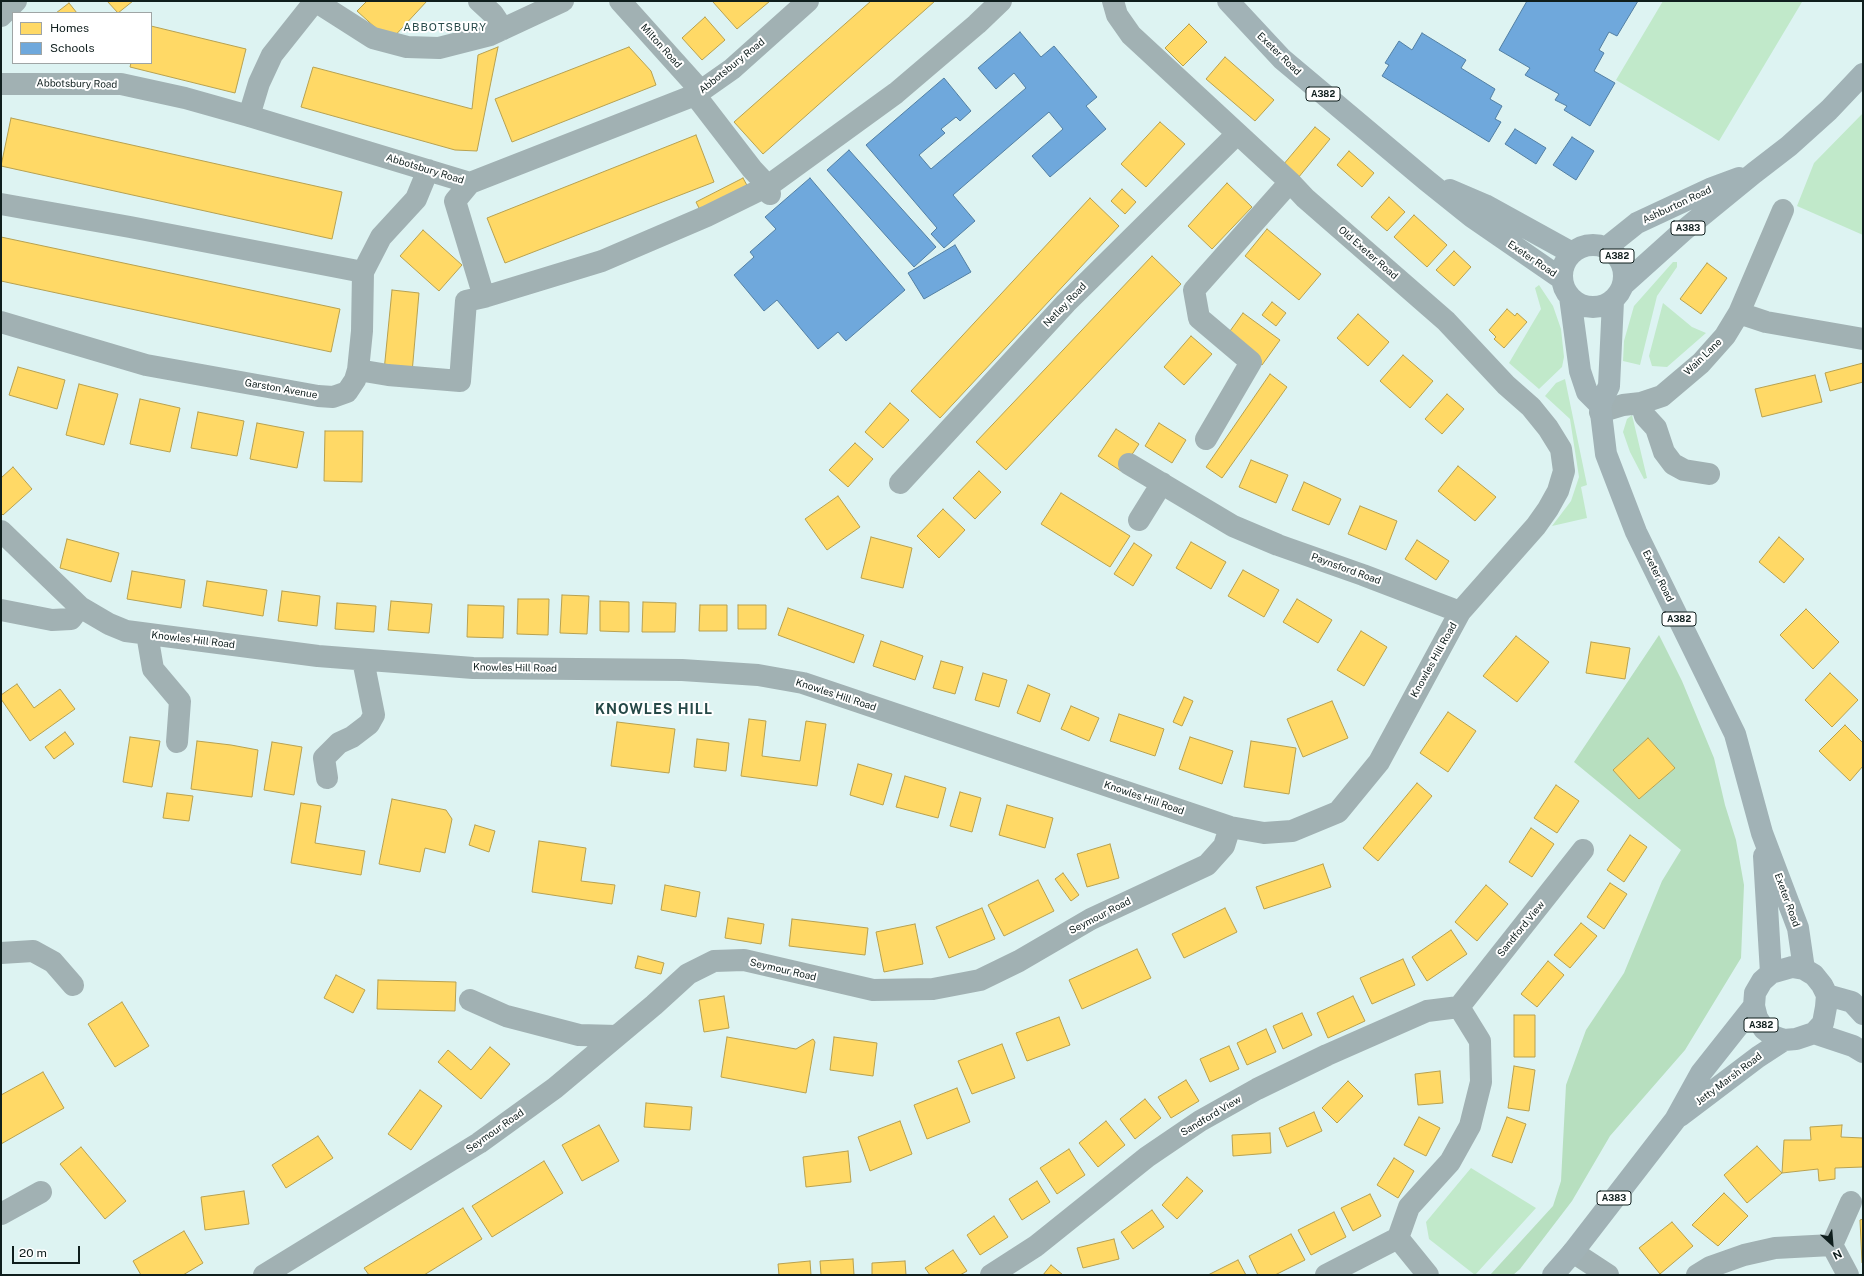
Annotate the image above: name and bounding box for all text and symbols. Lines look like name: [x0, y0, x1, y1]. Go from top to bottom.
legend: [12, 12, 152, 64]
text: Homes: [50, 21, 89, 35]
district label: ABBOTSBURY: [403, 21, 487, 35]
street label: Milton Road: [638, 21, 684, 71]
street label: Exeter Road: [1255, 30, 1303, 78]
street label: Abbotsbury Road: [697, 36, 767, 96]
text: Schools: [50, 41, 95, 55]
street label: Abbotsbury Road: [37, 77, 117, 91]
road number: A382: [1306, 87, 1340, 101]
street label: Abbotsbury Road: [385, 151, 465, 187]
street label: Ashburton Road: [1641, 184, 1713, 226]
road number: A383: [1671, 221, 1705, 235]
street label: Old Exeter Road: [1336, 224, 1400, 282]
street label: Exeter Road: [1505, 238, 1559, 280]
road number: A382: [1600, 249, 1634, 263]
street label: Netley Road: [1041, 280, 1089, 330]
street label: Wain Lane: [1682, 336, 1724, 378]
street label: Garston Avenue: [244, 377, 318, 401]
street label: Exeter Road: [1640, 548, 1676, 604]
street label: Paynsford Road: [1310, 551, 1382, 587]
road number: A382: [1662, 612, 1696, 626]
street label: Knowles Hill Road: [1408, 620, 1460, 700]
street label: Knowles Hill Road: [151, 629, 235, 651]
street label: Knowles Hill Road: [473, 661, 557, 675]
street label: Knowles Hill Road: [794, 676, 878, 714]
district label: KNOWLES HILL: [595, 702, 713, 718]
street label: Knowles Hill Road: [1102, 779, 1186, 817]
street label: Exeter Road: [1772, 871, 1802, 929]
street label: Seymour Road: [1067, 895, 1133, 937]
street label: Sandford View: [1495, 899, 1547, 959]
street label: Seymour Road: [749, 957, 817, 983]
road number: A382: [1744, 1018, 1778, 1032]
street label: Jetty Marsh Road: [1694, 1050, 1764, 1108]
street label: Sandford View: [1179, 1093, 1243, 1139]
street label: Seymour Road: [464, 1107, 526, 1155]
road number: A383: [1597, 1191, 1631, 1205]
north arrow: [1812, 1224, 1852, 1264]
scale bar: [14, 1238, 82, 1264]
text: 20 m: [19, 1246, 47, 1260]
text: N: [1831, 1248, 1844, 1262]

